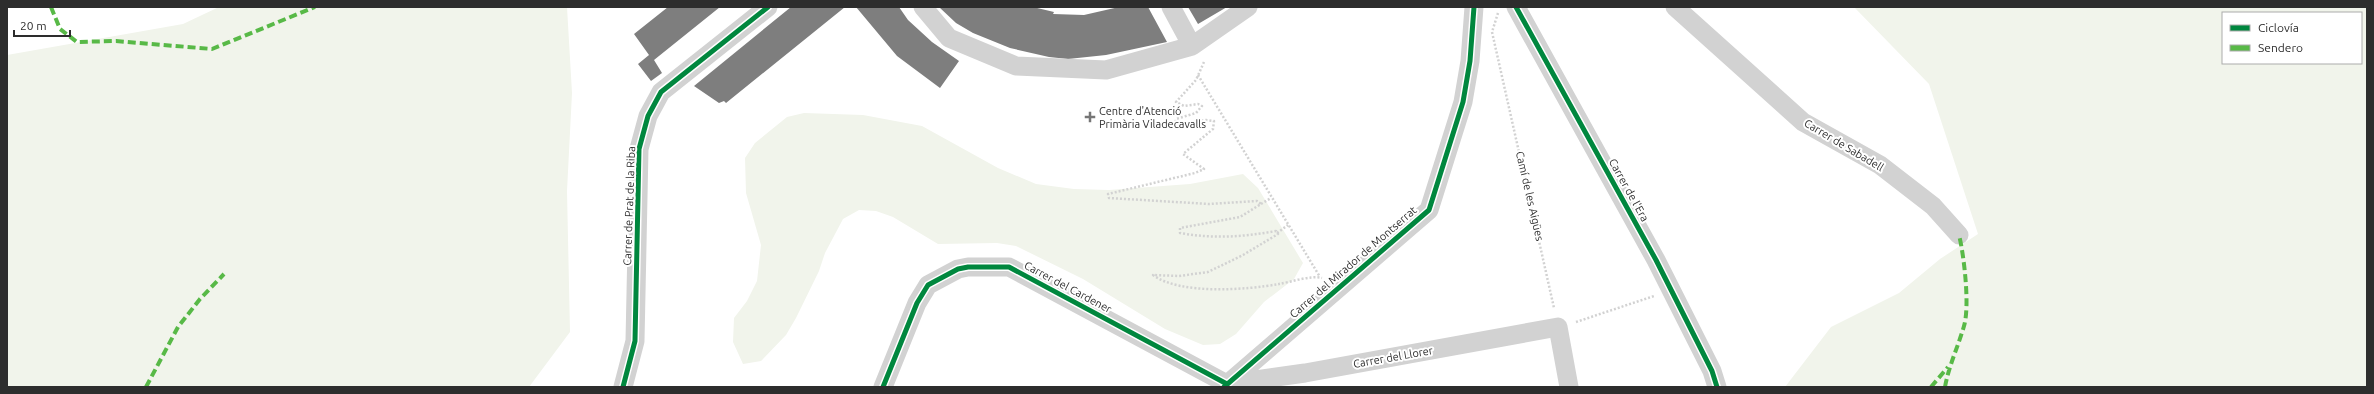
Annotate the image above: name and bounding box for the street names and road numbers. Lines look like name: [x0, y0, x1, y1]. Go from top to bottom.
street label: Carrer de Sabadell: [1802, 117, 1886, 173]
street label: Carrer de Prat de la Riba: [621, 146, 637, 266]
street label: Camí de les Aigües: [1514, 150, 1546, 242]
street label: Carrer de l'Era: [1607, 156, 1651, 224]
street label: Carrer del Mirador de Montserrat: [1287, 203, 1419, 320]
street label: Carrer del Cardener: [1022, 259, 1114, 315]
street label: Carrer del Llorer: [1352, 344, 1435, 370]

